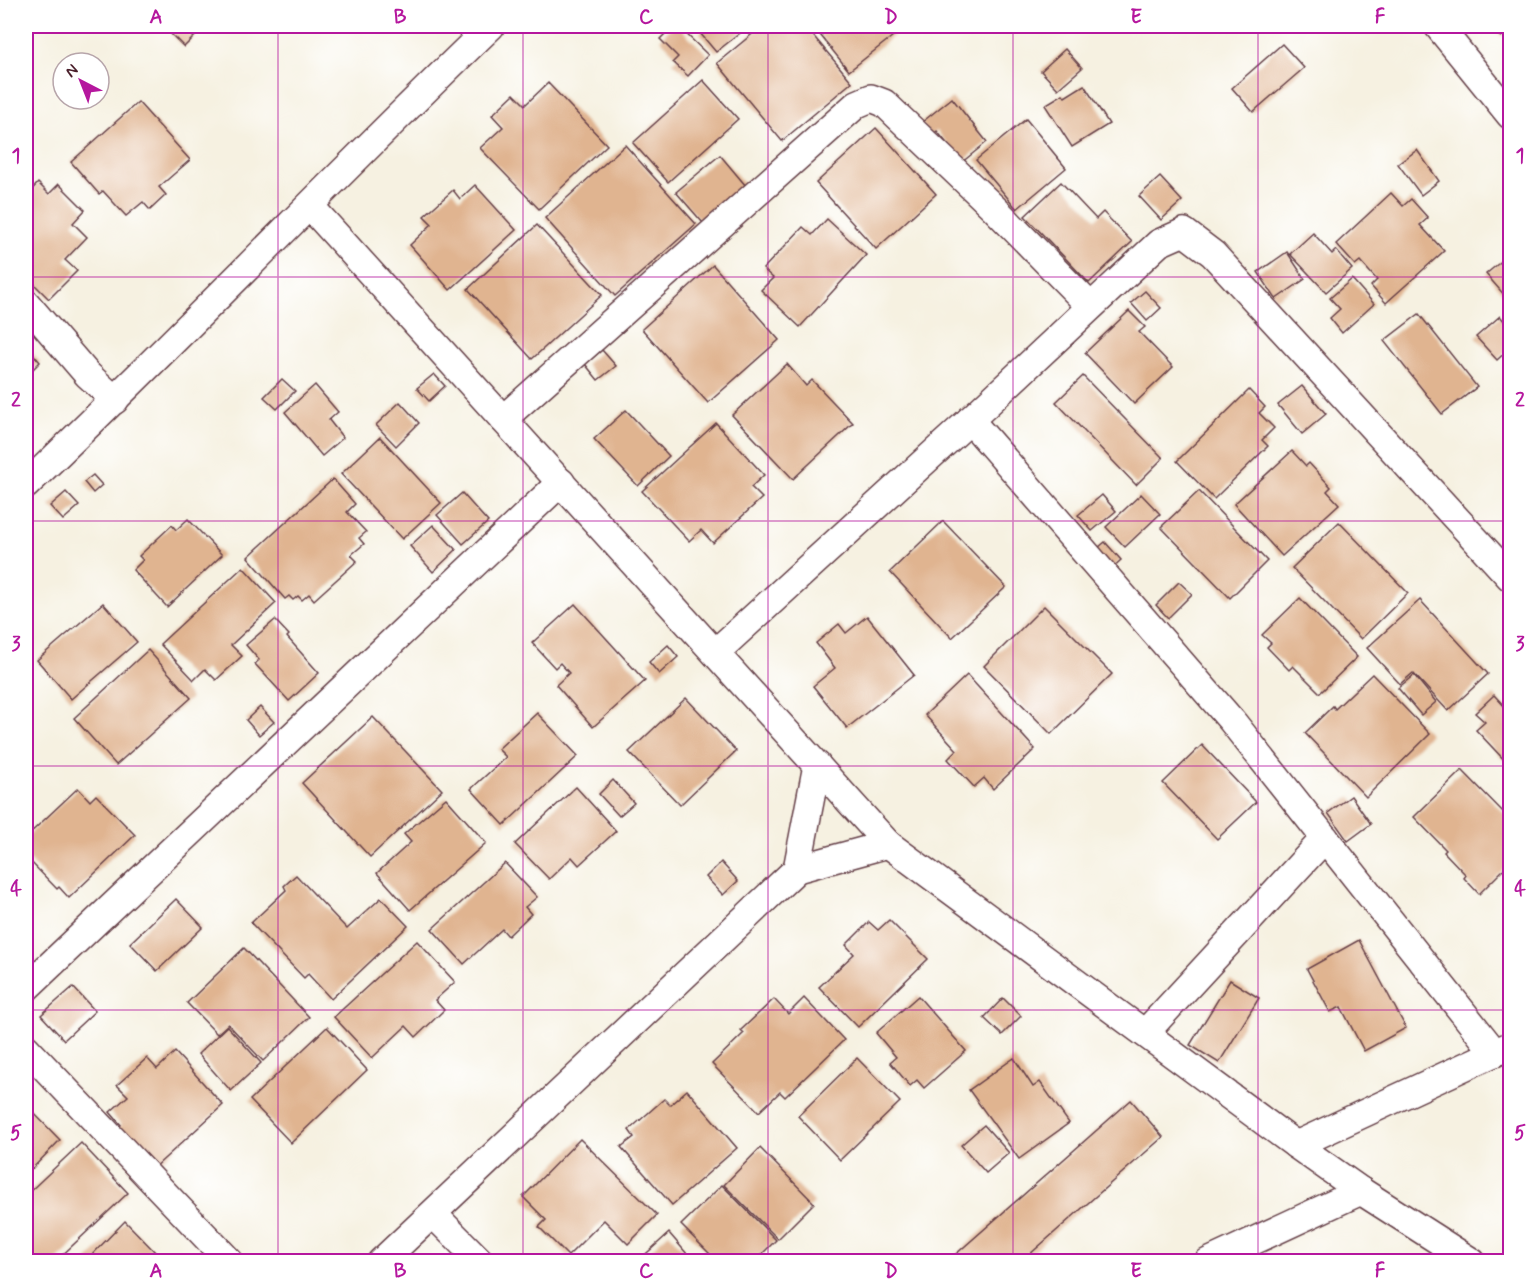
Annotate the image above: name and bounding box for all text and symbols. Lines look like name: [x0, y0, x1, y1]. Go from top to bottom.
text: A: [149, 4, 163, 31]
text: B: [394, 4, 407, 31]
text: C: [639, 4, 654, 31]
text: D: [884, 4, 898, 31]
text: E: [1130, 4, 1142, 31]
text: F: [1375, 4, 1386, 31]
north arrow: [51, 51, 111, 111]
text: N: [61, 60, 83, 82]
text: 1: [12, 143, 20, 170]
text: 1: [1516, 143, 1524, 170]
text: 2: [11, 387, 21, 414]
text: 2: [1515, 387, 1525, 414]
text: 3: [11, 631, 21, 658]
text: 3: [1515, 631, 1525, 658]
text: 4: [10, 876, 22, 903]
text: 4: [1514, 876, 1526, 903]
text: 5: [10, 1120, 22, 1147]
text: 5: [1514, 1120, 1526, 1147]
text: A: [149, 1258, 163, 1285]
text: B: [394, 1258, 407, 1285]
text: C: [639, 1258, 654, 1285]
text: D: [884, 1258, 898, 1285]
text: E: [1130, 1258, 1142, 1285]
text: F: [1375, 1258, 1386, 1285]

